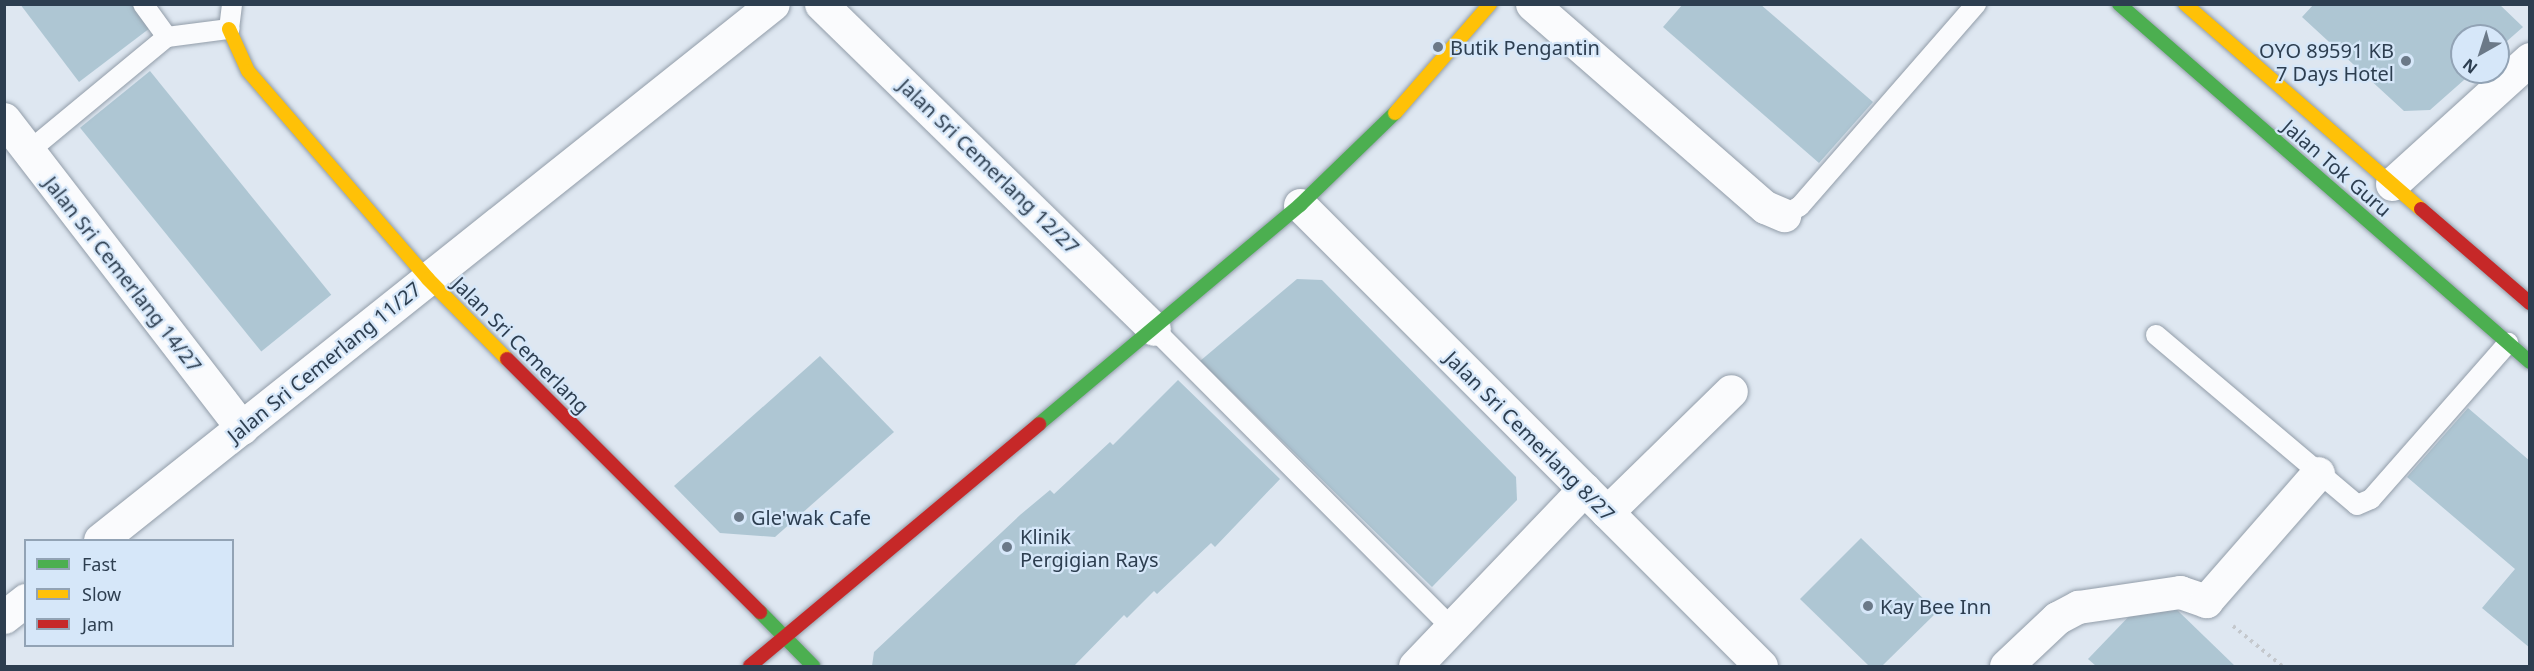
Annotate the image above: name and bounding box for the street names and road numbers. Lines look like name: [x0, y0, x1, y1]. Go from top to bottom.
street label: Jalan Sri Cemerlang 12/27: [894, 73, 1084, 259]
street label: Jalan Tok Guru: [2278, 114, 2396, 222]
street label: Jalan Sri Cemerlang 14/27: [39, 171, 207, 377]
street label: Jalan Sri Cemerlang: [448, 272, 594, 418]
street label: Jalan Sri Cemerlang 11/27: [222, 277, 426, 447]
street label: Jalan Sri Cemerlang 8/27: [1440, 346, 1620, 526]

